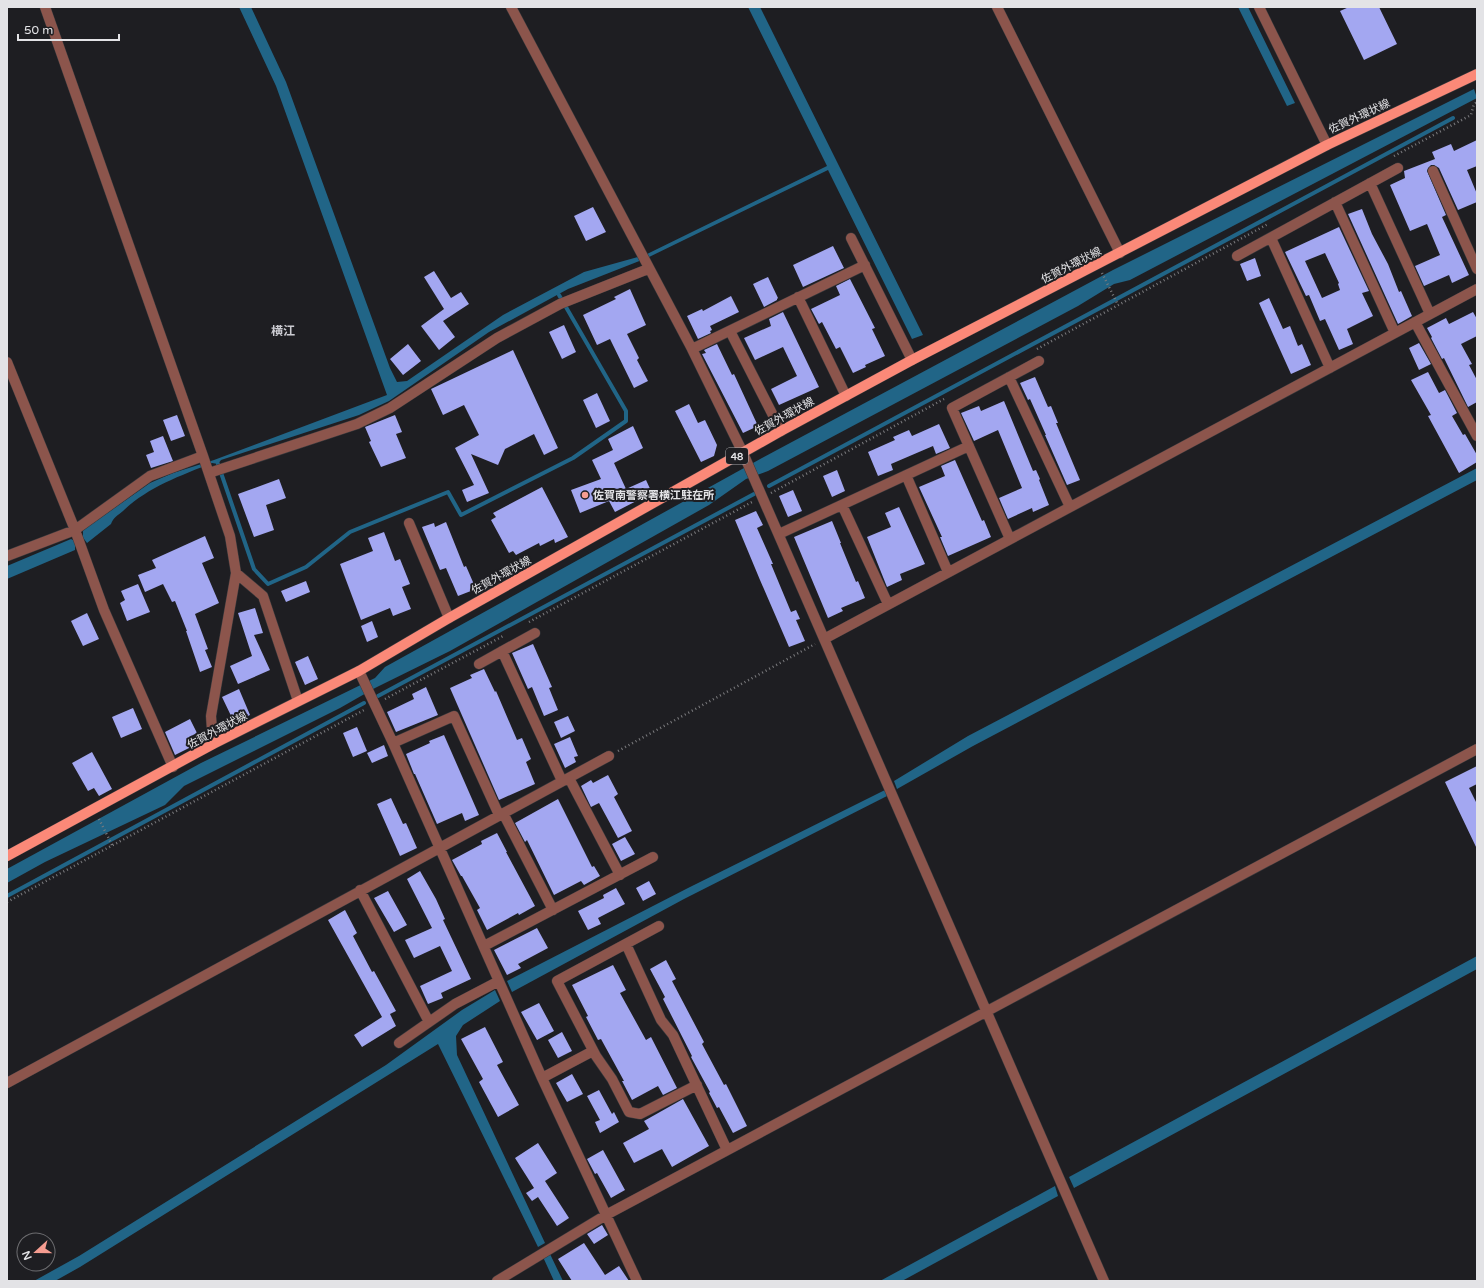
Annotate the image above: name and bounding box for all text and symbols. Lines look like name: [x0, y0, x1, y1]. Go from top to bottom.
scale bar: [18, 16, 119, 42]
text: 50 m: [24, 23, 53, 37]
street label: 佐賀外環状線: [1327, 97, 1392, 136]
street label: 佐賀外環状線: [1039, 245, 1104, 286]
district label: 横江: [271, 324, 295, 338]
street label: 佐賀外環状線: [752, 395, 816, 438]
road number: 48: [726, 448, 748, 464]
place label: 佐賀南警察署横江駐在所: [593, 489, 714, 502]
marker: 佐賀南警察署横江駐在所: [580, 490, 590, 500]
street label: 佐賀外環状線: [469, 554, 533, 597]
street label: 佐賀外環状線: [185, 709, 249, 752]
north arrow: [16, 1232, 56, 1272]
text: N: [19, 1249, 35, 1262]

